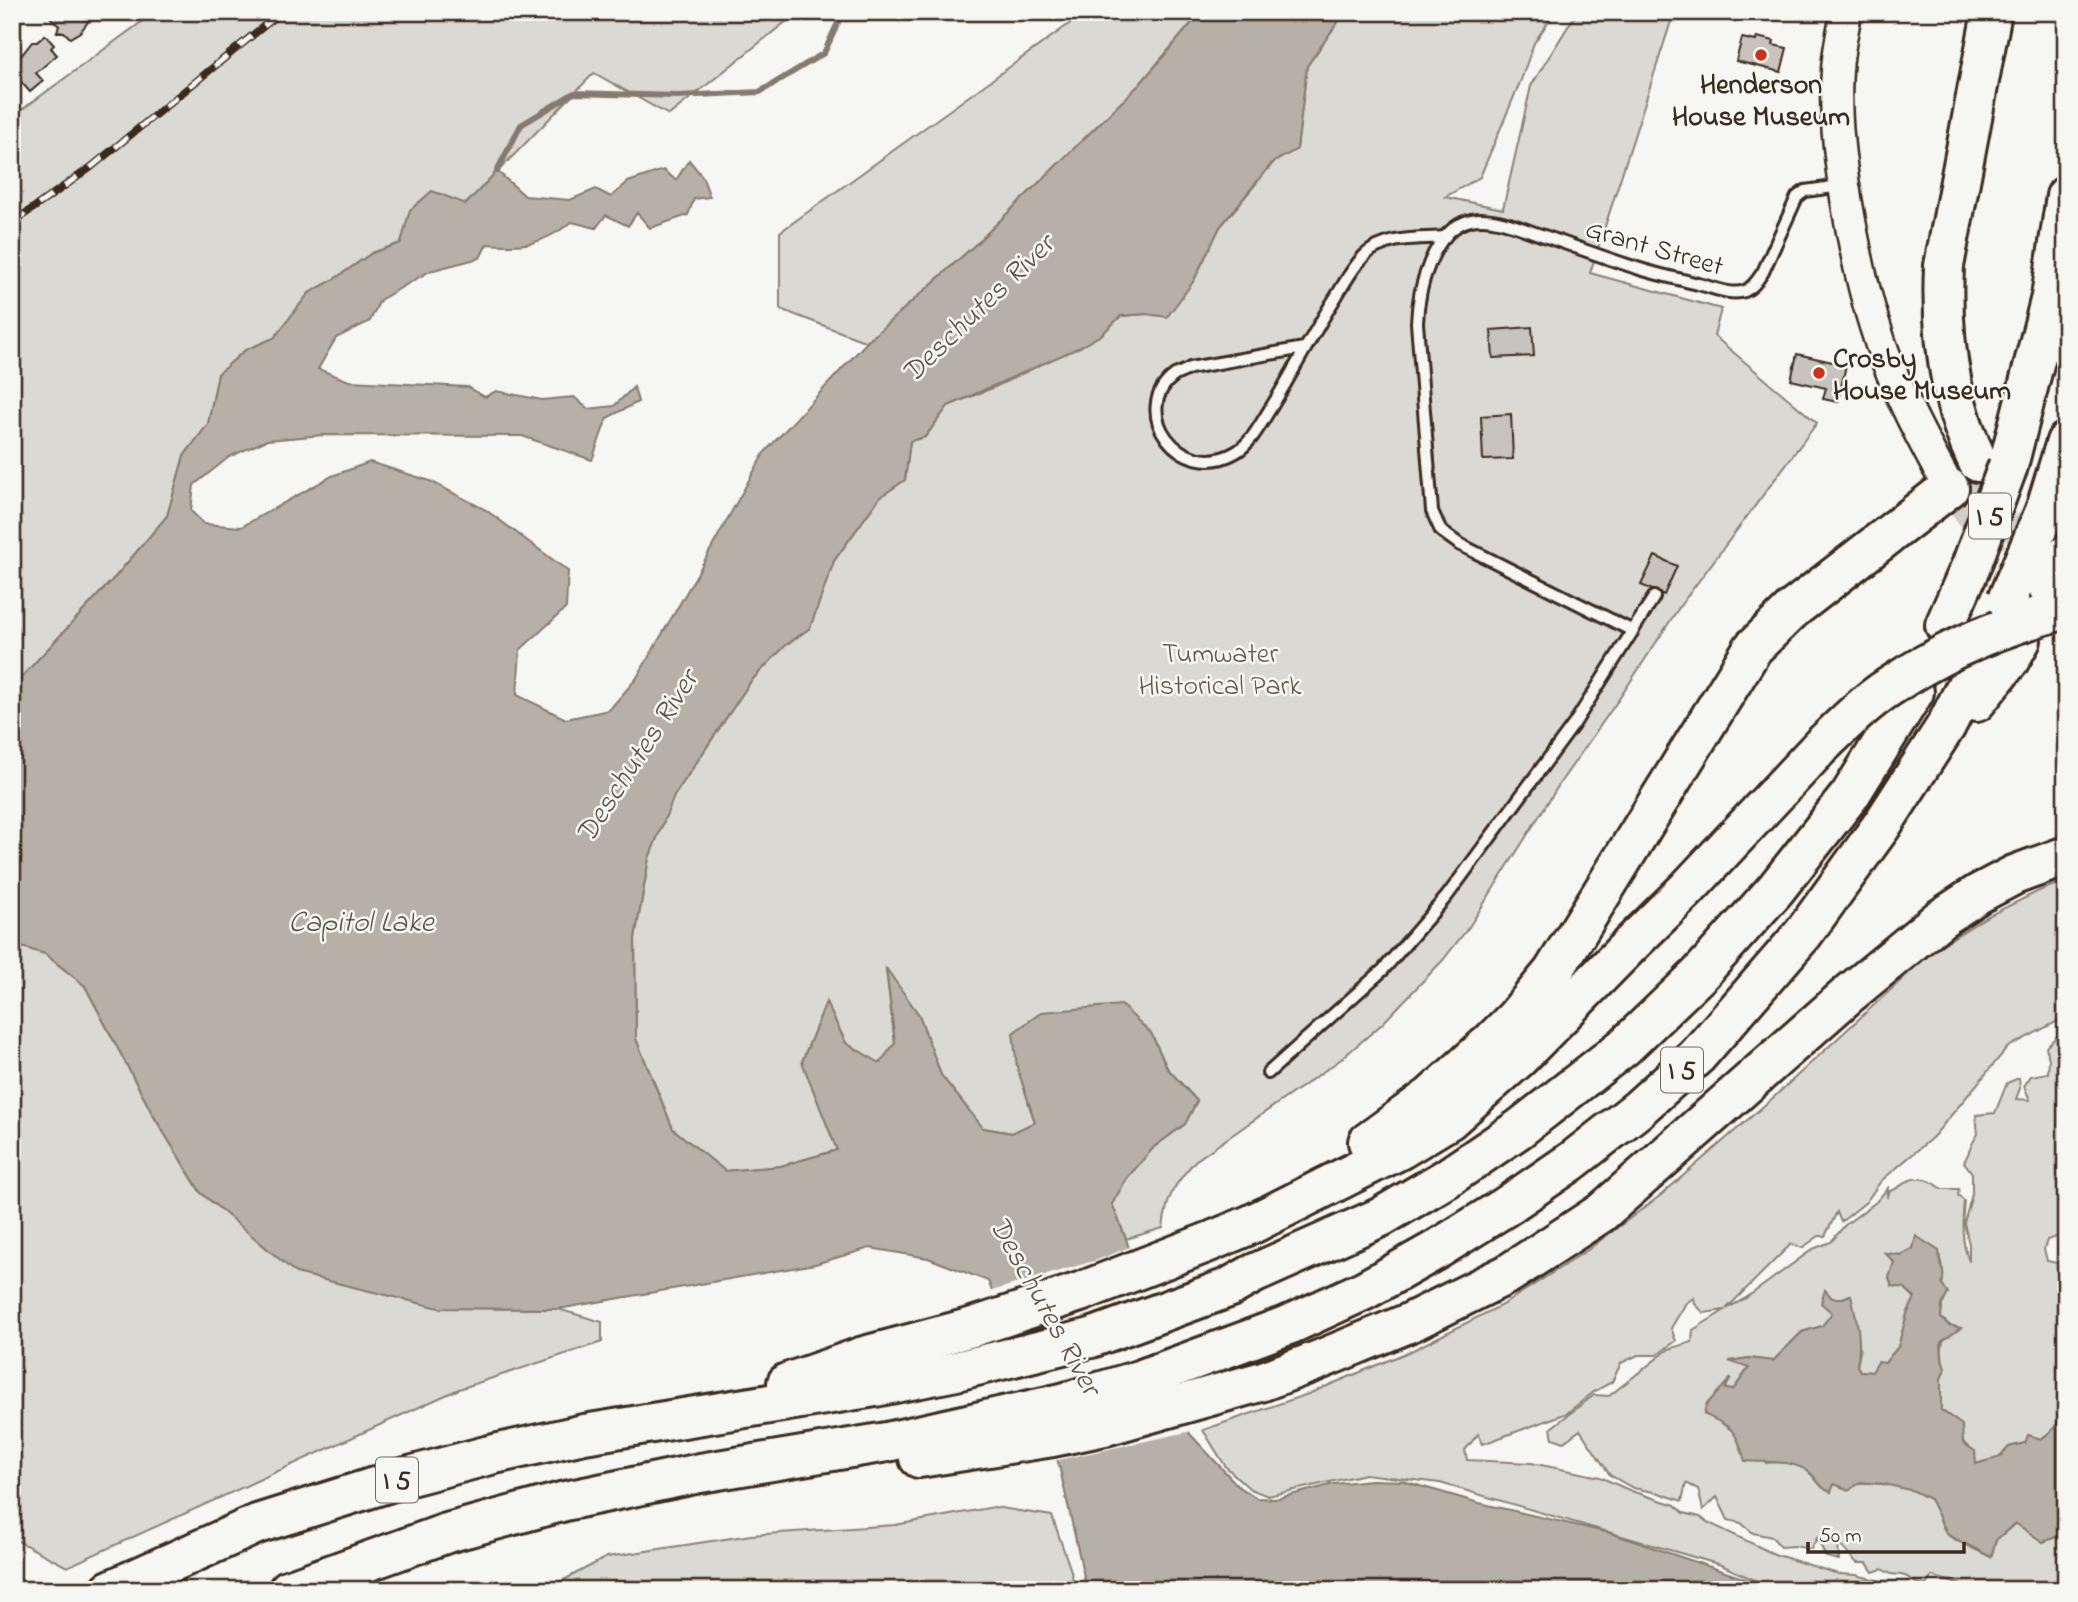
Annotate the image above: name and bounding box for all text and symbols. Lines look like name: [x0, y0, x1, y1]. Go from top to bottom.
marker: Henderson House Museum: [1753, 47, 1769, 63]
place label: Henderson House Museum: [1672, 66, 1850, 139]
street label: Grant Street: [1580, 210, 1728, 289]
water label: Deschutes River: [892, 223, 1069, 395]
place label: Crosby House Museum: [1833, 340, 2011, 413]
marker: Crosby House Museum: [1811, 365, 1827, 381]
road number: I 5: [1969, 494, 2011, 538]
park label: Tumwater Historical Park: [1138, 635, 1302, 708]
water label: Deschutes River: [566, 659, 713, 853]
water label: Capitol Lake: [288, 902, 435, 946]
road number: I 5: [1661, 1048, 1703, 1092]
water label: Deschutes River: [976, 1209, 1113, 1407]
road number: I 5: [376, 1457, 418, 1502]
scale bar: [1808, 1511, 1964, 1555]
text: 50 m: [1819, 1522, 1862, 1552]

